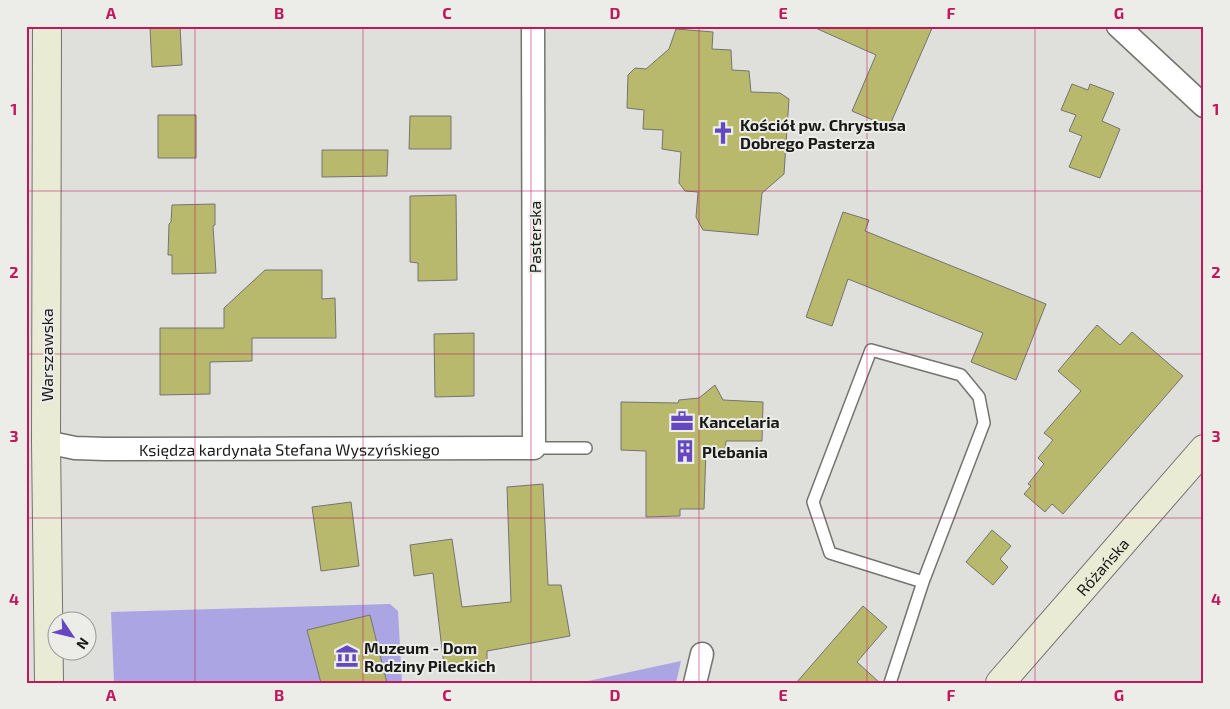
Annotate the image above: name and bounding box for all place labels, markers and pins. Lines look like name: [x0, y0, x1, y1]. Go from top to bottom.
place label: Kościół pw. Chrystusa Dobrego Pasterza: [740, 115, 906, 152]
church icon: Kościół pw. Chrystusa Dobrego Pasterza: [710, 120, 736, 146]
office icon: Kancelaria: [669, 408, 695, 434]
place label: Kancelaria: [699, 412, 780, 431]
building icon: Plebania: [672, 438, 698, 464]
place label: Plebania: [702, 442, 768, 461]
place label: Muzeum - Dom Rodziny Pileckich: [364, 638, 496, 676]
museum icon: Muzeum - Dom Rodziny Pileckich: [334, 643, 360, 669]

